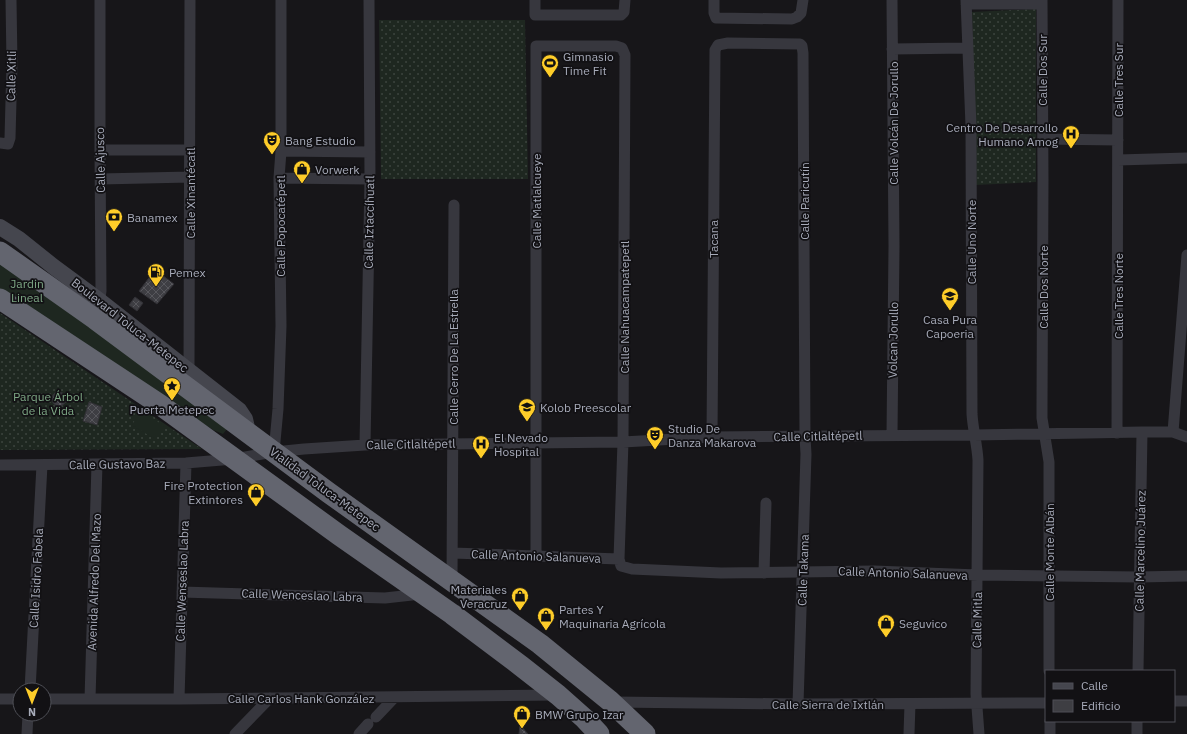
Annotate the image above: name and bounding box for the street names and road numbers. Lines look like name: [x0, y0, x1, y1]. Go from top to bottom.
street label: Calle Dos Sur: [1035, 34, 1050, 106]
street label: Calle Tres Sur: [1111, 42, 1126, 117]
street label: Calle Xitli: [3, 51, 19, 101]
street label: Calle Volcán De Jorullo: [886, 61, 901, 185]
street label: Calle Ajusco: [92, 127, 108, 193]
street label: Calle Xinantécatl: [183, 148, 198, 238]
street label: Calle Matlalcueye: [529, 153, 544, 248]
street label: Calle Paricutín: [797, 162, 812, 240]
street label: Calle Popocatépetl: [273, 175, 288, 277]
street label: Calle Iztaccíhuatl: [361, 175, 377, 269]
street label: Calle Uno Norte: [964, 199, 979, 284]
street label: Tacana: [706, 219, 721, 258]
street label: Calle Nahuacampatepetl: [617, 241, 632, 373]
street label: Calle Dos Norte: [1036, 245, 1051, 329]
street label: Calle Tres Norte: [1111, 253, 1126, 339]
street label: Boulevard Toluca-Metepec: [69, 275, 191, 375]
street label: Calle Cerro De La Estrella: [446, 289, 461, 425]
street label: Volcan Jorullo: [885, 301, 901, 378]
street label: Calle Citlaltépetl: [773, 428, 863, 444]
street label: Calle Citlaltépetl: [366, 436, 456, 452]
street label: Vialidad Toluca-Metepec: [267, 444, 383, 534]
street label: Calle Gustavo Baz: [69, 456, 166, 472]
street label: Calle Marcelino Juárez: [1131, 490, 1149, 612]
street label: Calle Monte Albán: [1042, 503, 1057, 601]
street label: Avenida Alfredo Del Mazo: [84, 513, 104, 651]
street label: Calle Wenseslao Labra: [172, 520, 192, 642]
street label: Calle Isidro Fabela: [26, 527, 46, 628]
street label: Calle Takama: [794, 533, 812, 606]
street label: Calle Antonio Salanueva: [471, 546, 602, 566]
street label: Calle Antonio Salanueva: [838, 563, 969, 583]
street label: Calle Wenceslao Labra: [241, 585, 364, 605]
street label: Calle Mitla: [969, 591, 985, 648]
street label: Calle Carlos Hank González: [228, 691, 375, 706]
street label: Calle Sierra de Ixtlán: [772, 697, 884, 712]

